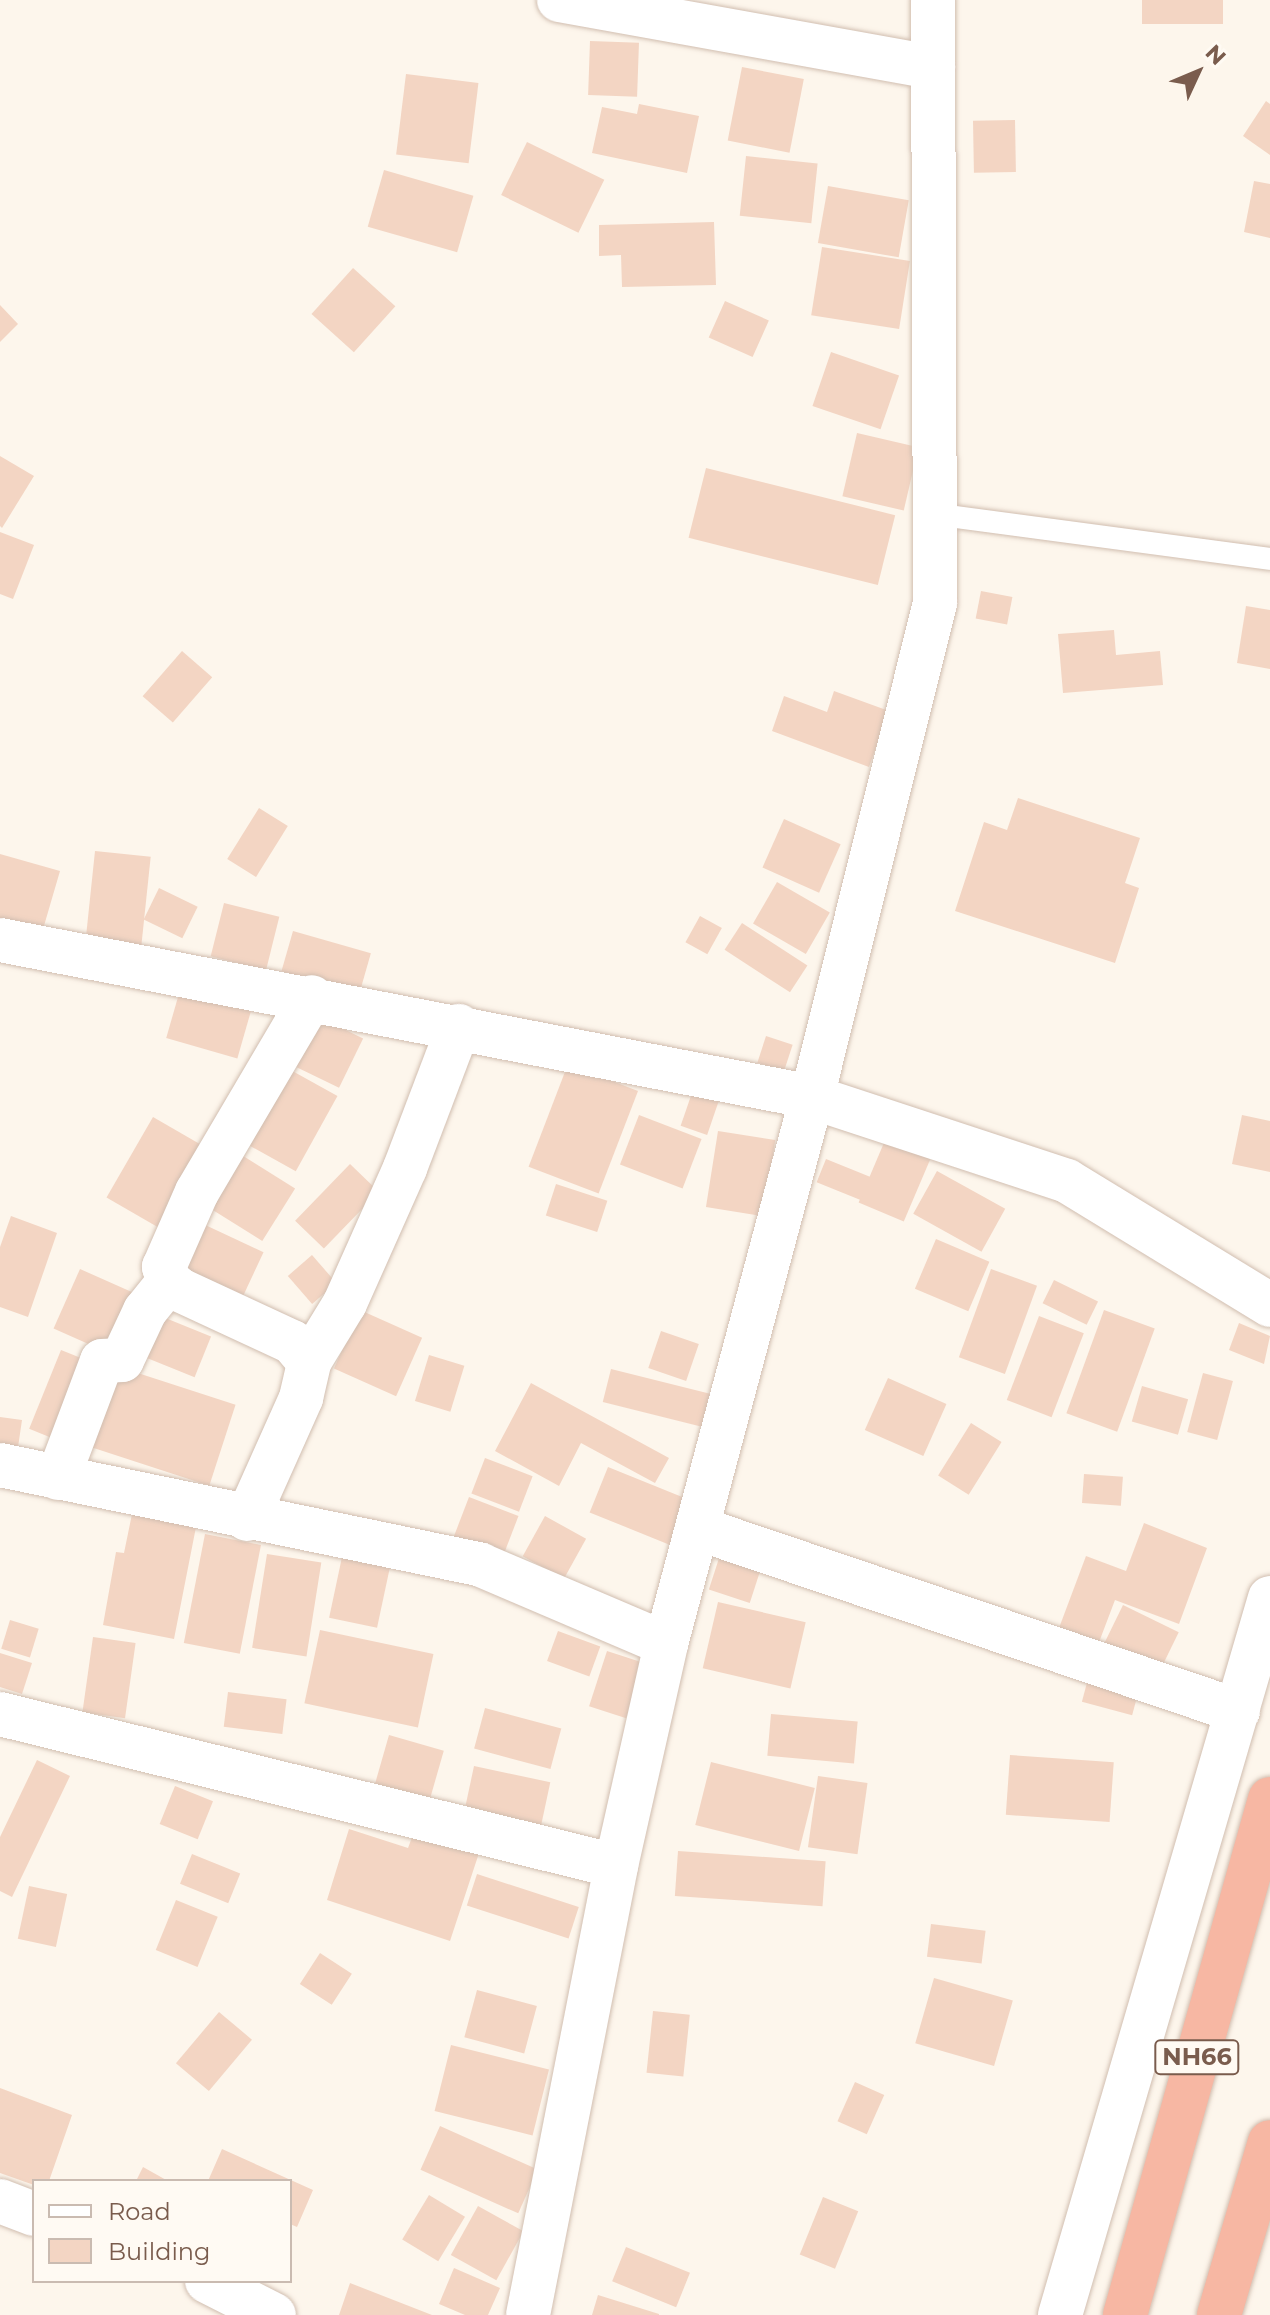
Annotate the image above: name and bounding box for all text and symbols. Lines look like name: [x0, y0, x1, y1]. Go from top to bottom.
north arrow: [1158, 32, 1238, 112]
text: N: [1200, 39, 1232, 71]
road number: NH66: [1153, 2037, 1241, 2077]
legend: [32, 2179, 292, 2283]
text: Road: [108, 2197, 171, 2226]
text: Building: [108, 2237, 211, 2266]

